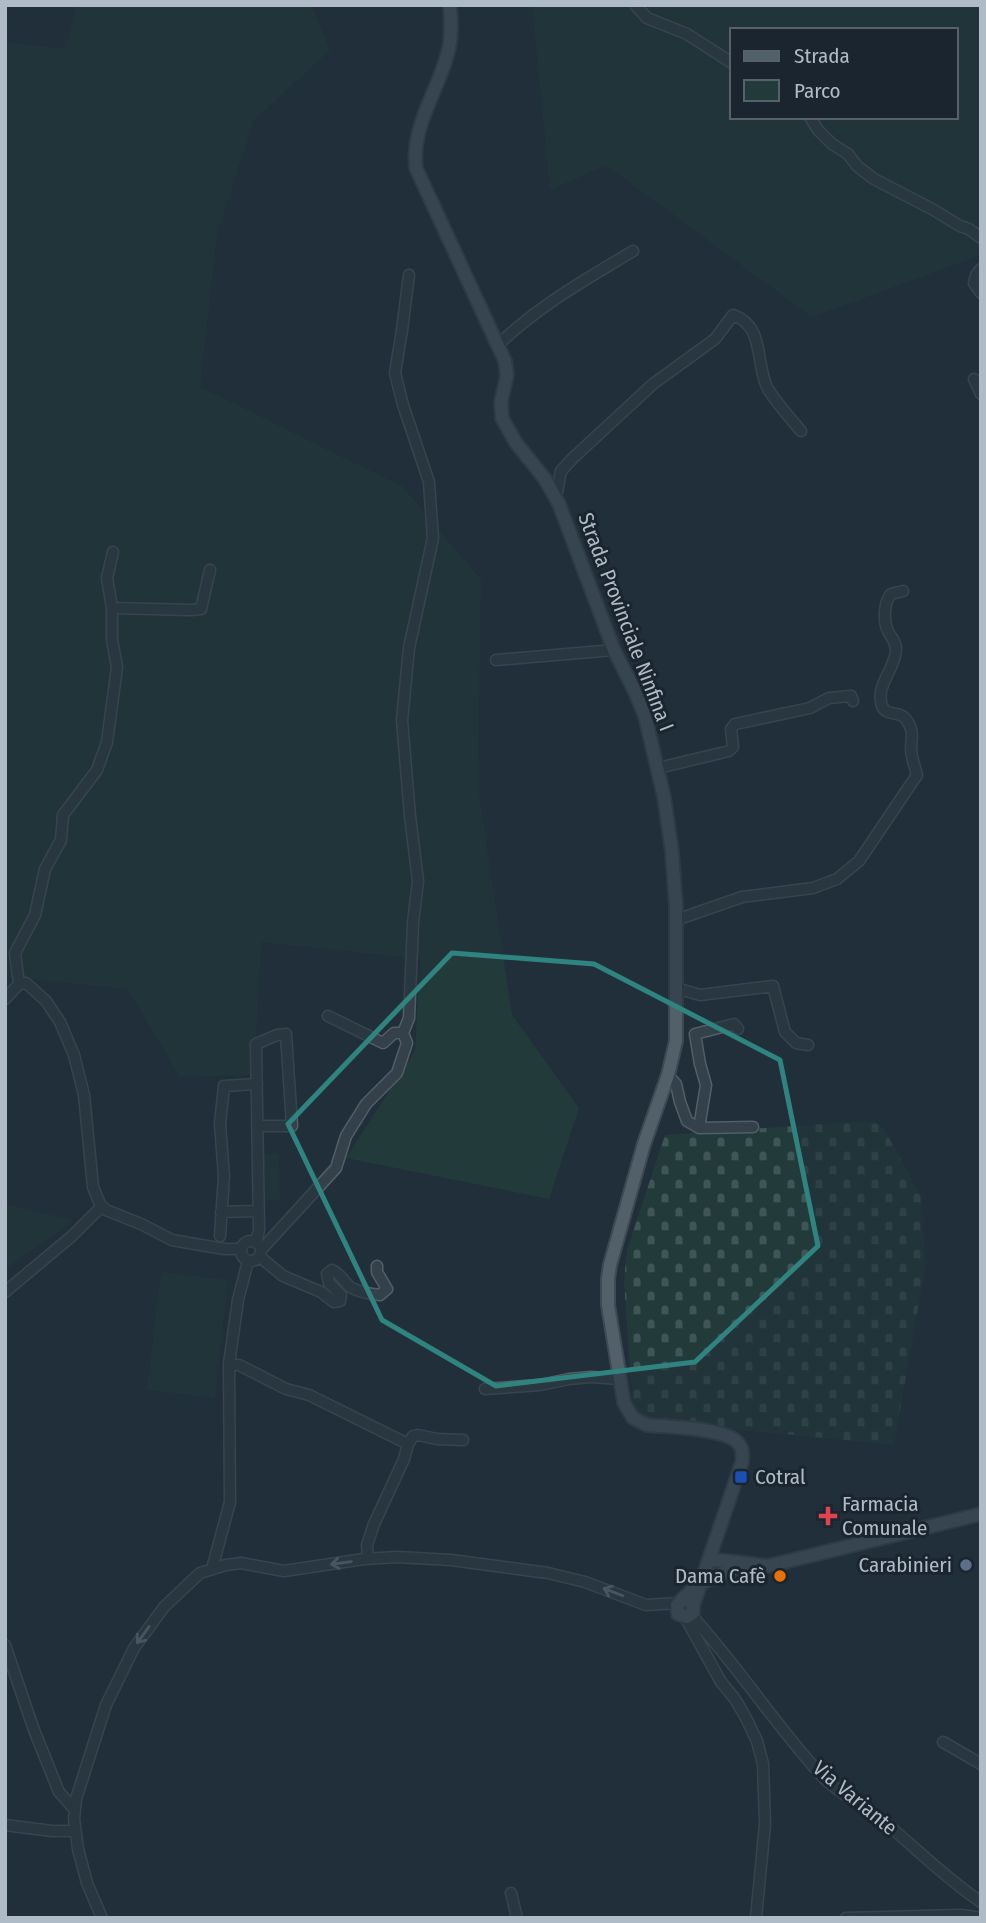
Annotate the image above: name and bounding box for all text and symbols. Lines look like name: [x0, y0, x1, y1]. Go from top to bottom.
legend: [730, 28, 958, 119]
text: Strada: [794, 43, 850, 69]
text: Parco: [794, 78, 841, 104]
street label: Strada Provinciale Ninfina I: [572, 509, 680, 735]
place label: Cotral: [755, 1464, 806, 1490]
marker: Cotral: [733, 1469, 749, 1485]
place label: Farmacia Comunale: [842, 1491, 927, 1541]
marker: Farmacia Comunale: [820, 1508, 836, 1524]
place label: Carabinieri: [858, 1552, 952, 1578]
one-way arrow: [330, 1557, 352, 1570]
marker: Carabinieri: [958, 1557, 974, 1573]
place label: Dama Cafè: [675, 1563, 766, 1589]
marker: Dama Cafè: [772, 1568, 788, 1584]
one-way arrow: [602, 1585, 624, 1598]
one-way arrow: [136, 1625, 151, 1644]
street label: Via Variante: [807, 1755, 903, 1841]

